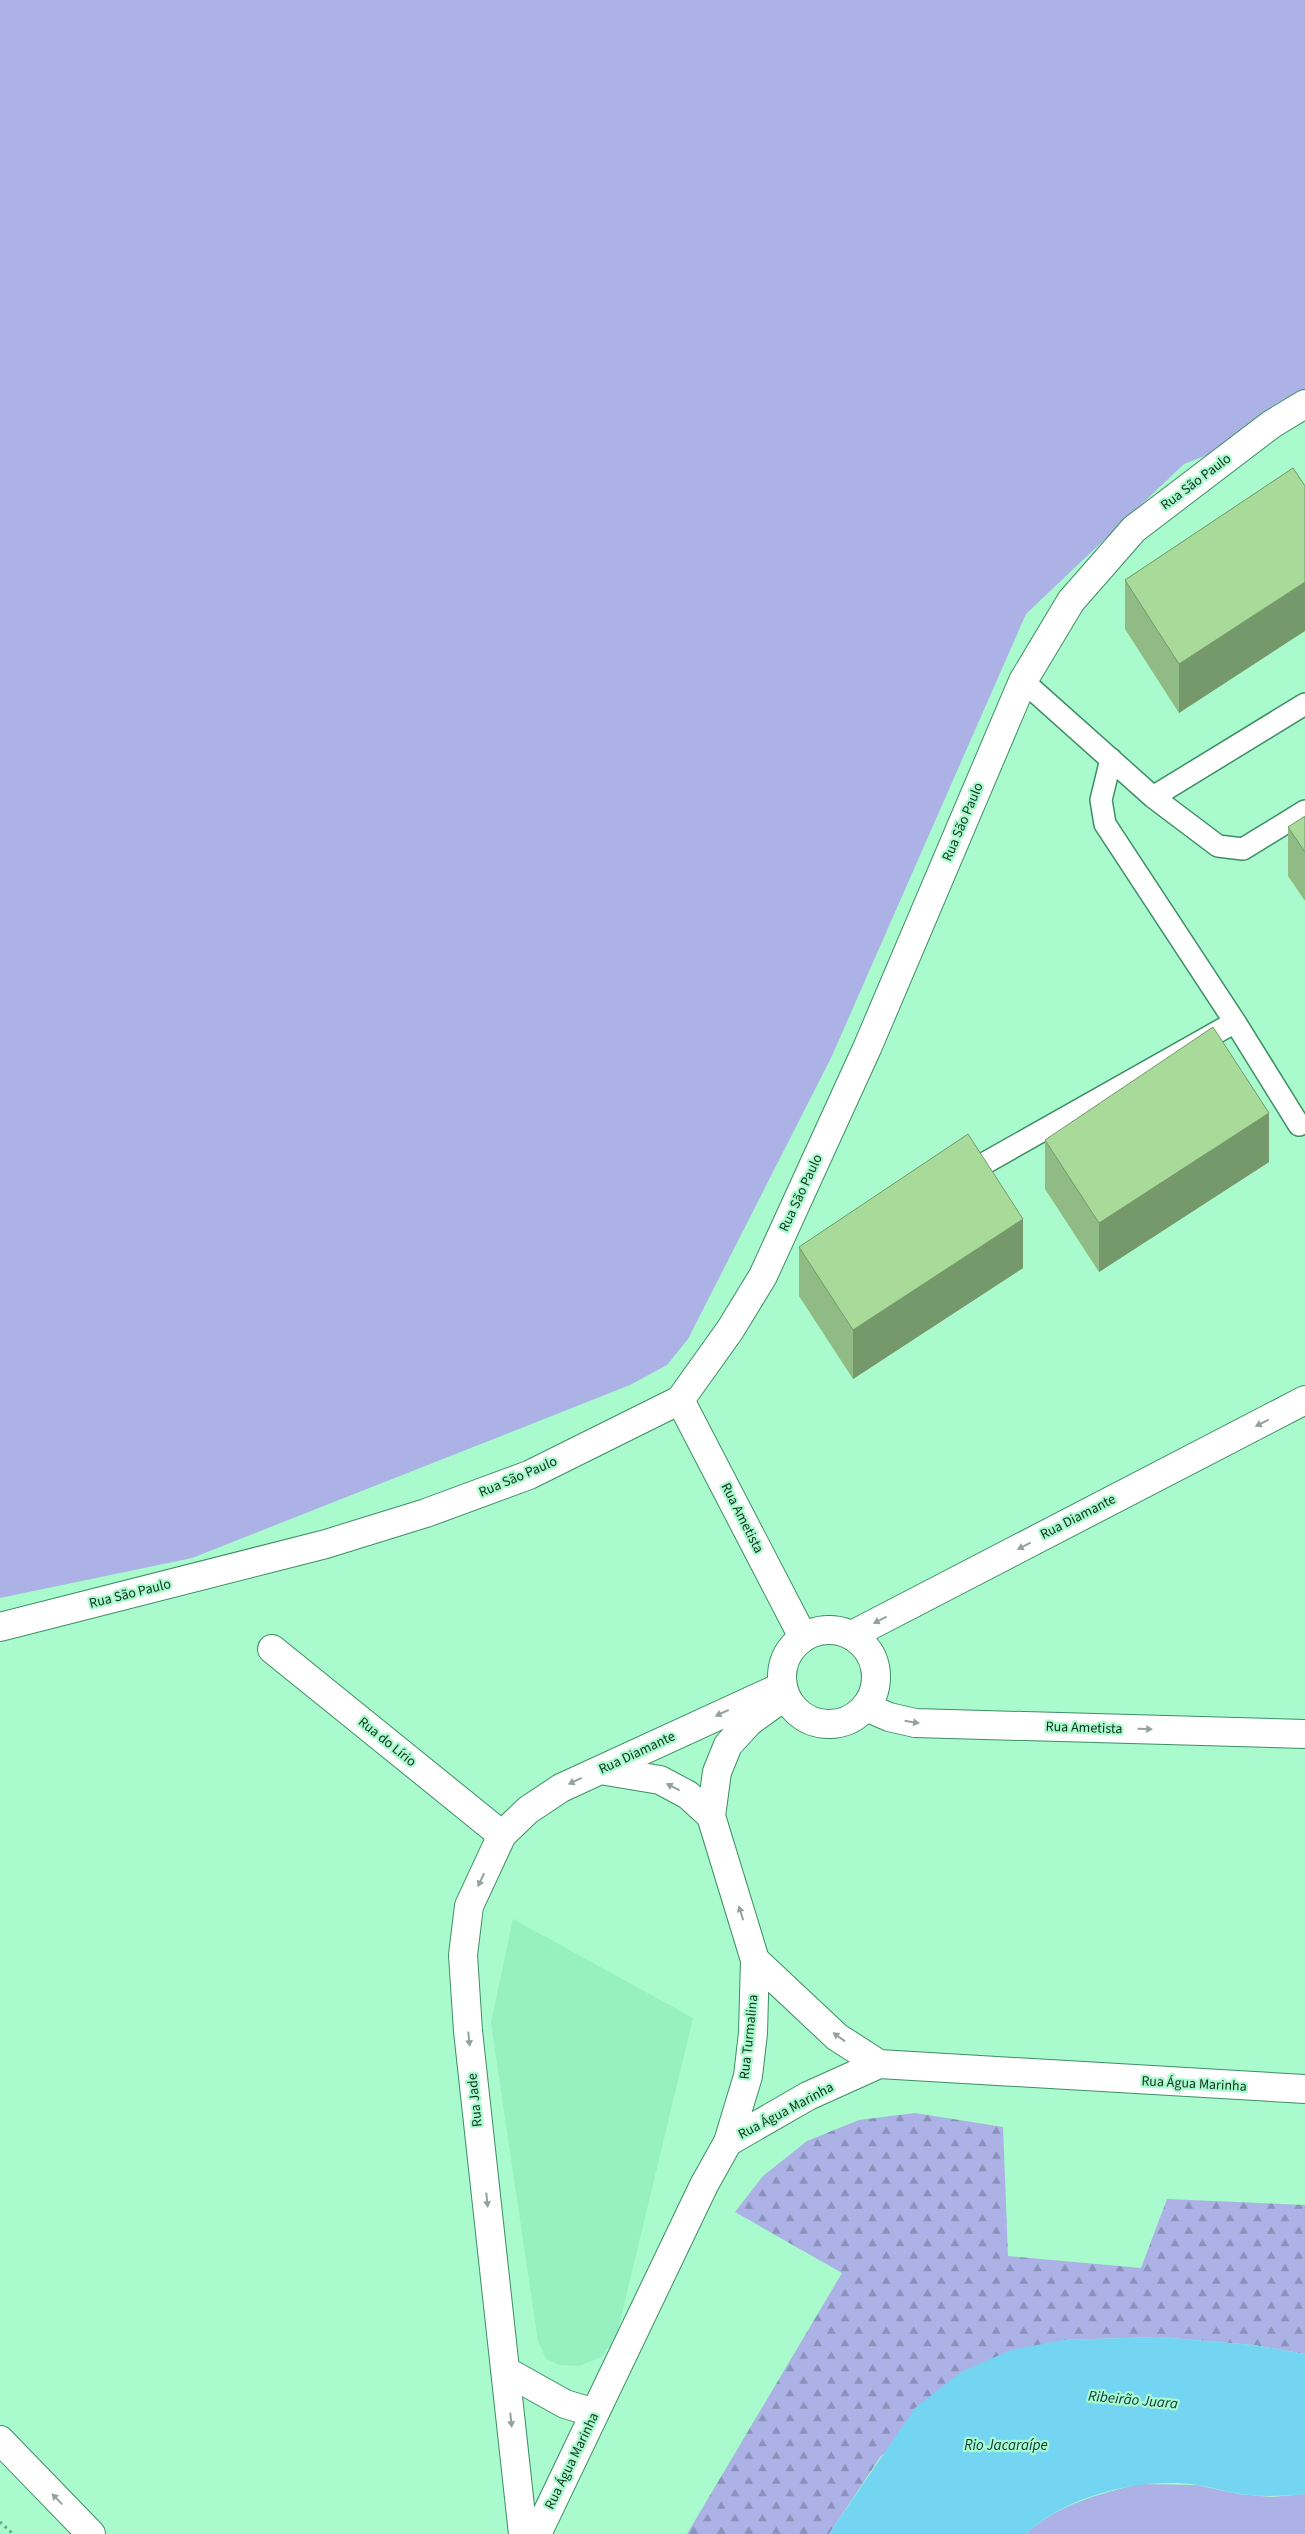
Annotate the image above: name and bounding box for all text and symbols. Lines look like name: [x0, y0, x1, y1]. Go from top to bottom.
street label: Rua São Paulo: [1157, 449, 1235, 515]
street label: Rua São Paulo: [937, 780, 989, 864]
street label: Rua São Paulo: [774, 1151, 828, 1235]
one-way arrow: [1254, 1419, 1269, 1427]
street label: Rua São Paulo: [476, 1451, 560, 1503]
street label: Rua Ametista: [716, 1479, 768, 1557]
street label: Rua Diamante: [1037, 1489, 1119, 1545]
one-way arrow: [1017, 1541, 1031, 1550]
street label: Rua São Paulo: [87, 1574, 173, 1614]
one-way arrow: [872, 1616, 887, 1624]
one-way arrow: [715, 1710, 729, 1718]
street label: Rua do Lírio: [354, 1712, 420, 1772]
street label: Rua Ametista: [1045, 1717, 1123, 1739]
one-way arrow: [905, 1718, 921, 1726]
one-way arrow: [1137, 1726, 1153, 1734]
street label: Rua Diamante: [595, 1727, 679, 1779]
one-way arrow: [568, 1778, 582, 1786]
one-way arrow: [666, 1783, 680, 1791]
one-way arrow: [477, 1873, 485, 1887]
one-way arrow: [736, 1906, 744, 1921]
street label: Rua Turmalina: [735, 1994, 763, 2080]
one-way arrow: [465, 2031, 473, 2047]
one-way arrow: [832, 2033, 845, 2043]
street label: Rua Água Marinha: [1141, 2071, 1247, 2097]
street label: Rua Jade: [462, 2072, 488, 2128]
street label: Rua Água Marinha: [735, 2077, 837, 2145]
one-way arrow: [483, 2193, 491, 2209]
water label: Ribeirão Juara: [1087, 2386, 1179, 2414]
street label: Rua Água Marinha: [540, 2409, 604, 2513]
one-way arrow: [507, 2412, 515, 2428]
water label: Rio Jacaraípe: [964, 2435, 1048, 2456]
one-way arrow: [51, 2493, 63, 2505]

